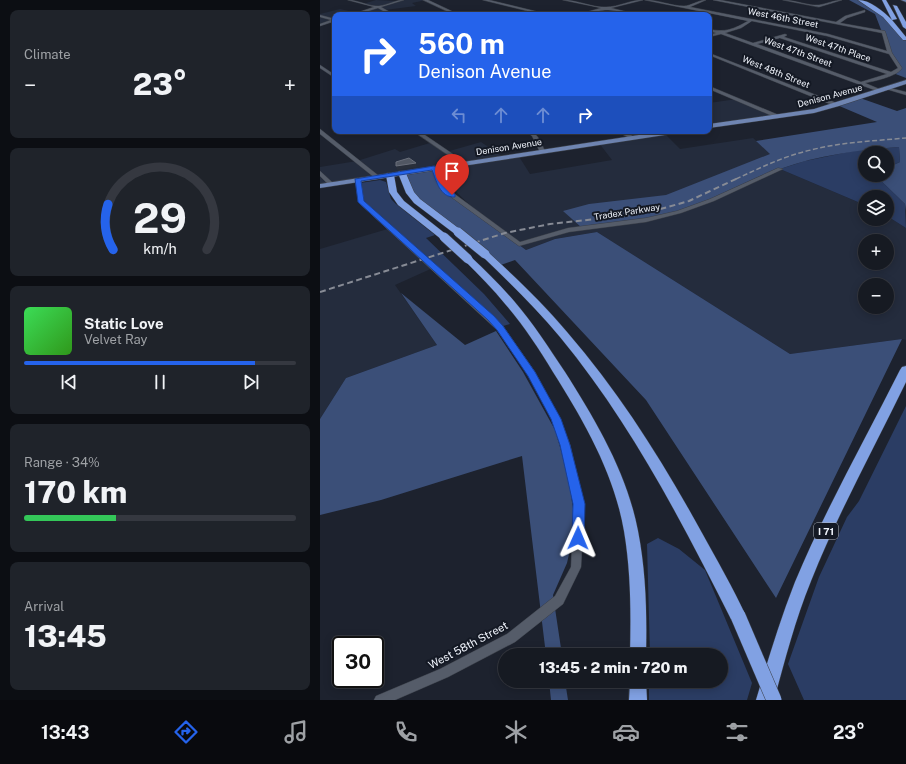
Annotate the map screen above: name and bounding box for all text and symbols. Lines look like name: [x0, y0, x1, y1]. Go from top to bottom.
street label: West 46th Street: [747, 5, 820, 30]
text: 560 m: [418, 27, 505, 60]
icon: right: [352, 28, 404, 80]
street label: West 47th Place: [804, 31, 872, 64]
street label: West 47th Street: [763, 34, 834, 69]
text: Climate: [24, 47, 71, 62]
street label: West 48th Street: [741, 53, 812, 90]
text: Denison Avenue: [418, 61, 551, 82]
text: 23°: [133, 66, 187, 102]
text: −: [24, 72, 36, 98]
text: +: [284, 72, 296, 98]
street label: Denison Avenue: [796, 82, 864, 109]
icon: left: [448, 104, 470, 126]
icon: ahead: [490, 104, 512, 126]
icon: ahead: [532, 104, 554, 126]
icon: right: [574, 104, 596, 126]
street label: Denison Avenue: [475, 136, 543, 157]
map controls: [858, 146, 894, 314]
button: search: [858, 146, 894, 182]
pin: [435, 154, 469, 195]
icon: arrive: [441, 160, 463, 182]
button: layers: [858, 190, 894, 226]
text: 29: [133, 193, 187, 242]
street label: Tradex Parkway: [593, 201, 661, 222]
button: +: [858, 234, 894, 270]
text: km/h: [143, 240, 177, 257]
button: −: [858, 278, 894, 314]
text: Static Love: [84, 315, 164, 332]
text: Velvet Ray: [84, 332, 148, 347]
icon: previous: [58, 371, 80, 393]
icon: pause: [149, 371, 171, 393]
icon: next: [240, 371, 262, 393]
text: Range · 34%: [24, 455, 100, 470]
text: 170 km: [24, 474, 127, 510]
position arrow: [557, 517, 599, 559]
road number: I 71: [814, 523, 838, 539]
text: Arrival: [24, 599, 64, 614]
text: 13:45: [24, 618, 107, 654]
street label: West 58th Street: [426, 619, 510, 671]
speed limit sign: 30: [332, 636, 384, 688]
text: 13:45 · 2 min · 720 m: [539, 659, 687, 676]
icon: directions: [172, 718, 200, 746]
icon: music: [282, 718, 310, 746]
icon: phone: [392, 718, 420, 746]
icon: climate: [502, 718, 530, 746]
icon: car: [612, 718, 640, 746]
icon: filters: [723, 718, 751, 746]
text: 13:43: [41, 722, 89, 743]
text: 23°: [833, 722, 865, 743]

